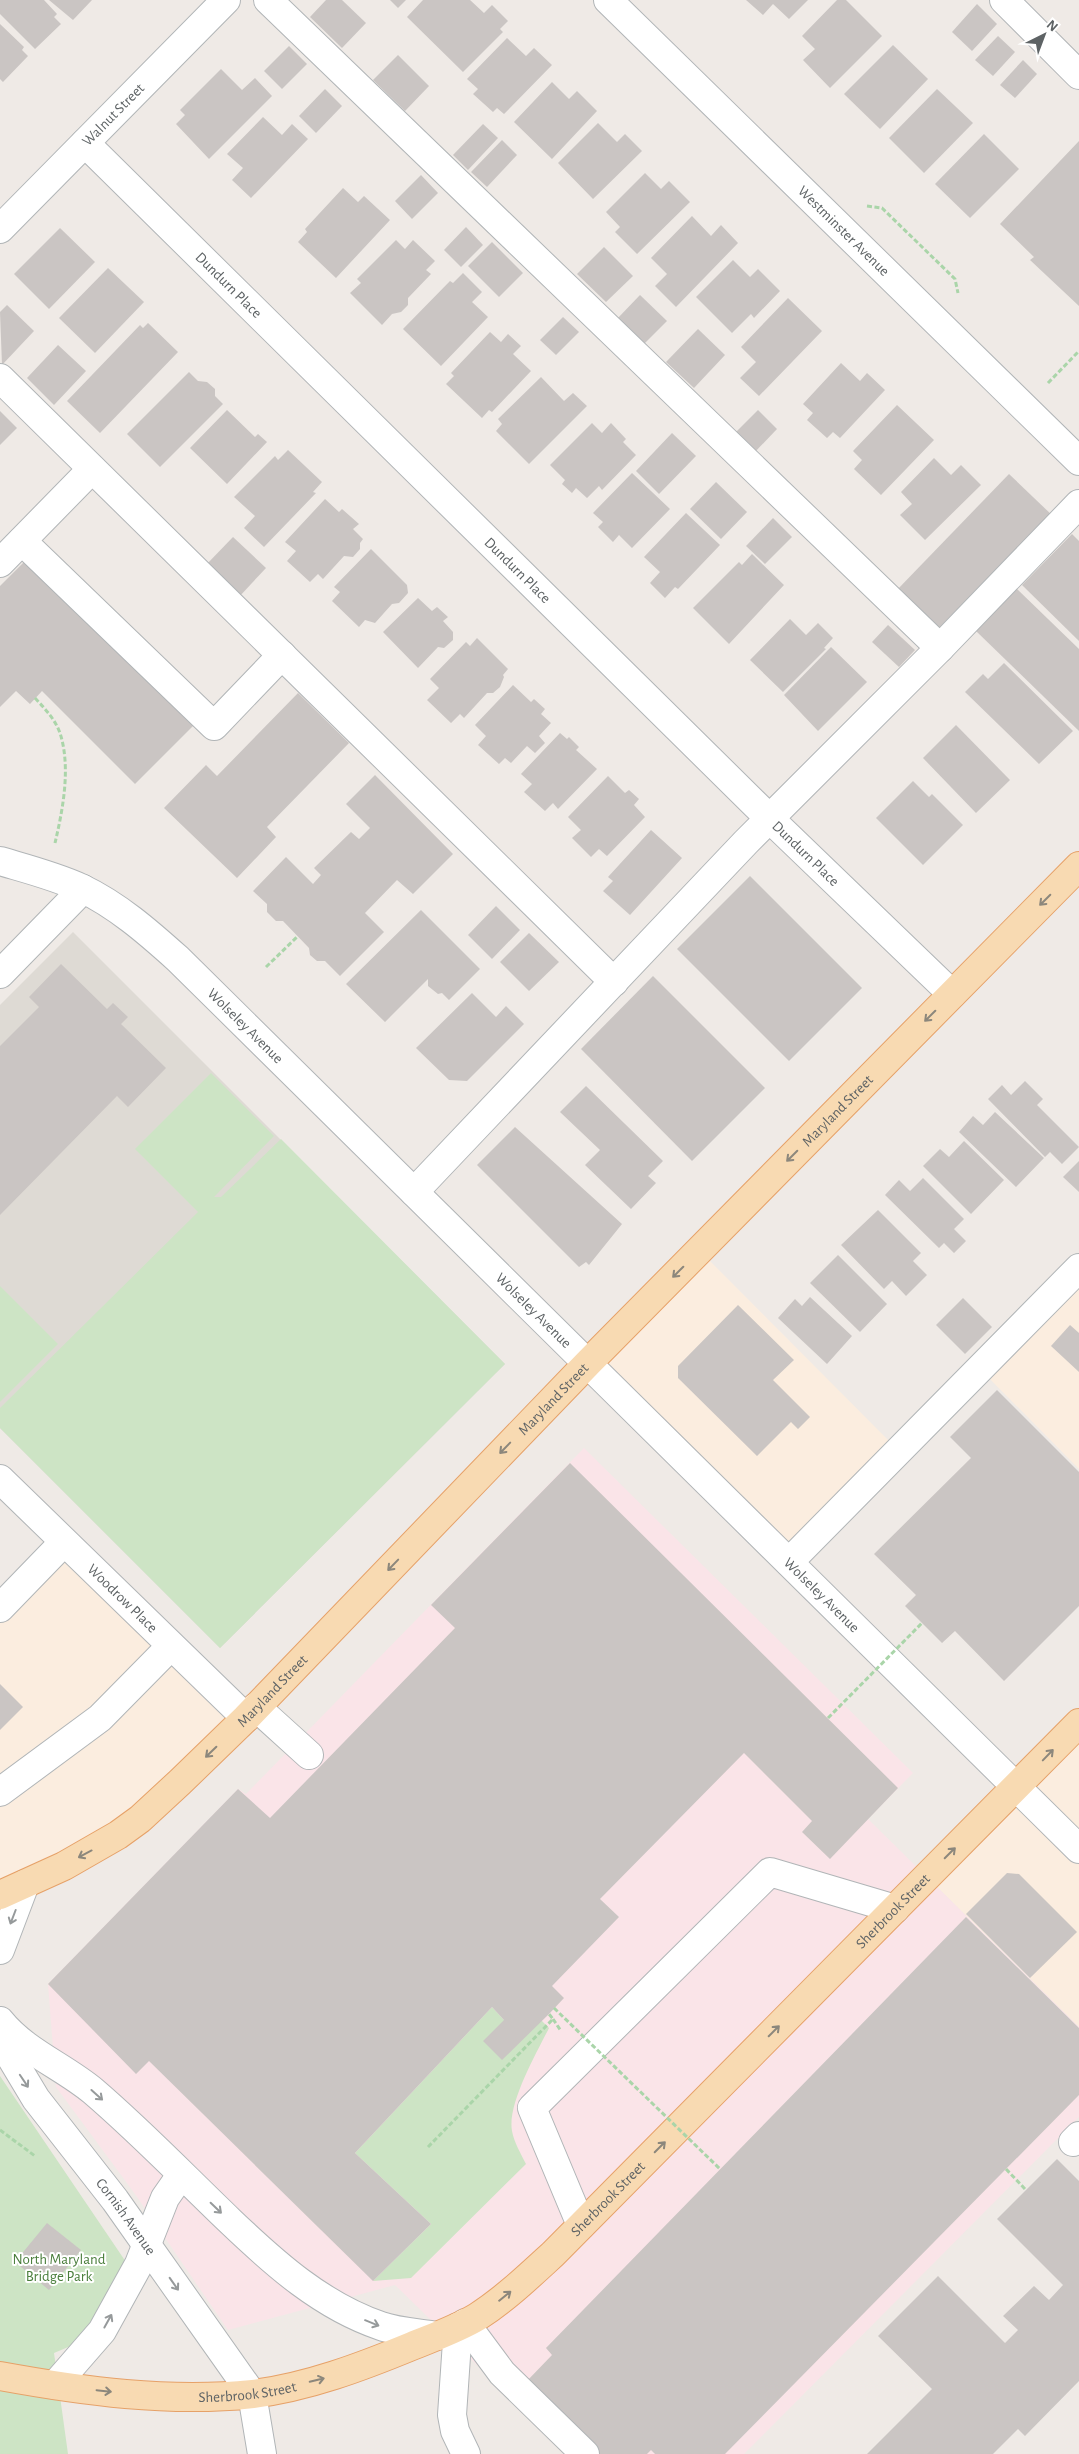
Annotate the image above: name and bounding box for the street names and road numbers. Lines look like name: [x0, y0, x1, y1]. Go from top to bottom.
street label: Walnut Street: [79, 80, 147, 149]
street label: Westminster Avenue: [795, 183, 893, 279]
street label: Dundurn Place: [193, 249, 265, 321]
street label: Dundurn Place: [482, 534, 554, 606]
street label: Dundurn Place: [769, 818, 842, 889]
street label: Wolseley Avenue: [205, 985, 286, 1066]
street label: Maryland Street: [799, 1072, 876, 1149]
street label: Wolseley Avenue: [493, 1270, 574, 1351]
street label: Maryland Street: [515, 1360, 591, 1438]
street label: Wolseley Avenue: [781, 1555, 863, 1635]
street label: Woodrow Place: [85, 1561, 161, 1635]
street label: Maryland Street: [234, 1652, 310, 1730]
street label: Sherbrook Street: [853, 1871, 933, 1951]
street label: Sherbrook Street: [568, 2158, 648, 2239]
street label: Cornish Avenue: [93, 2175, 159, 2258]
street label: Sherbrook Street: [198, 2379, 298, 2405]

